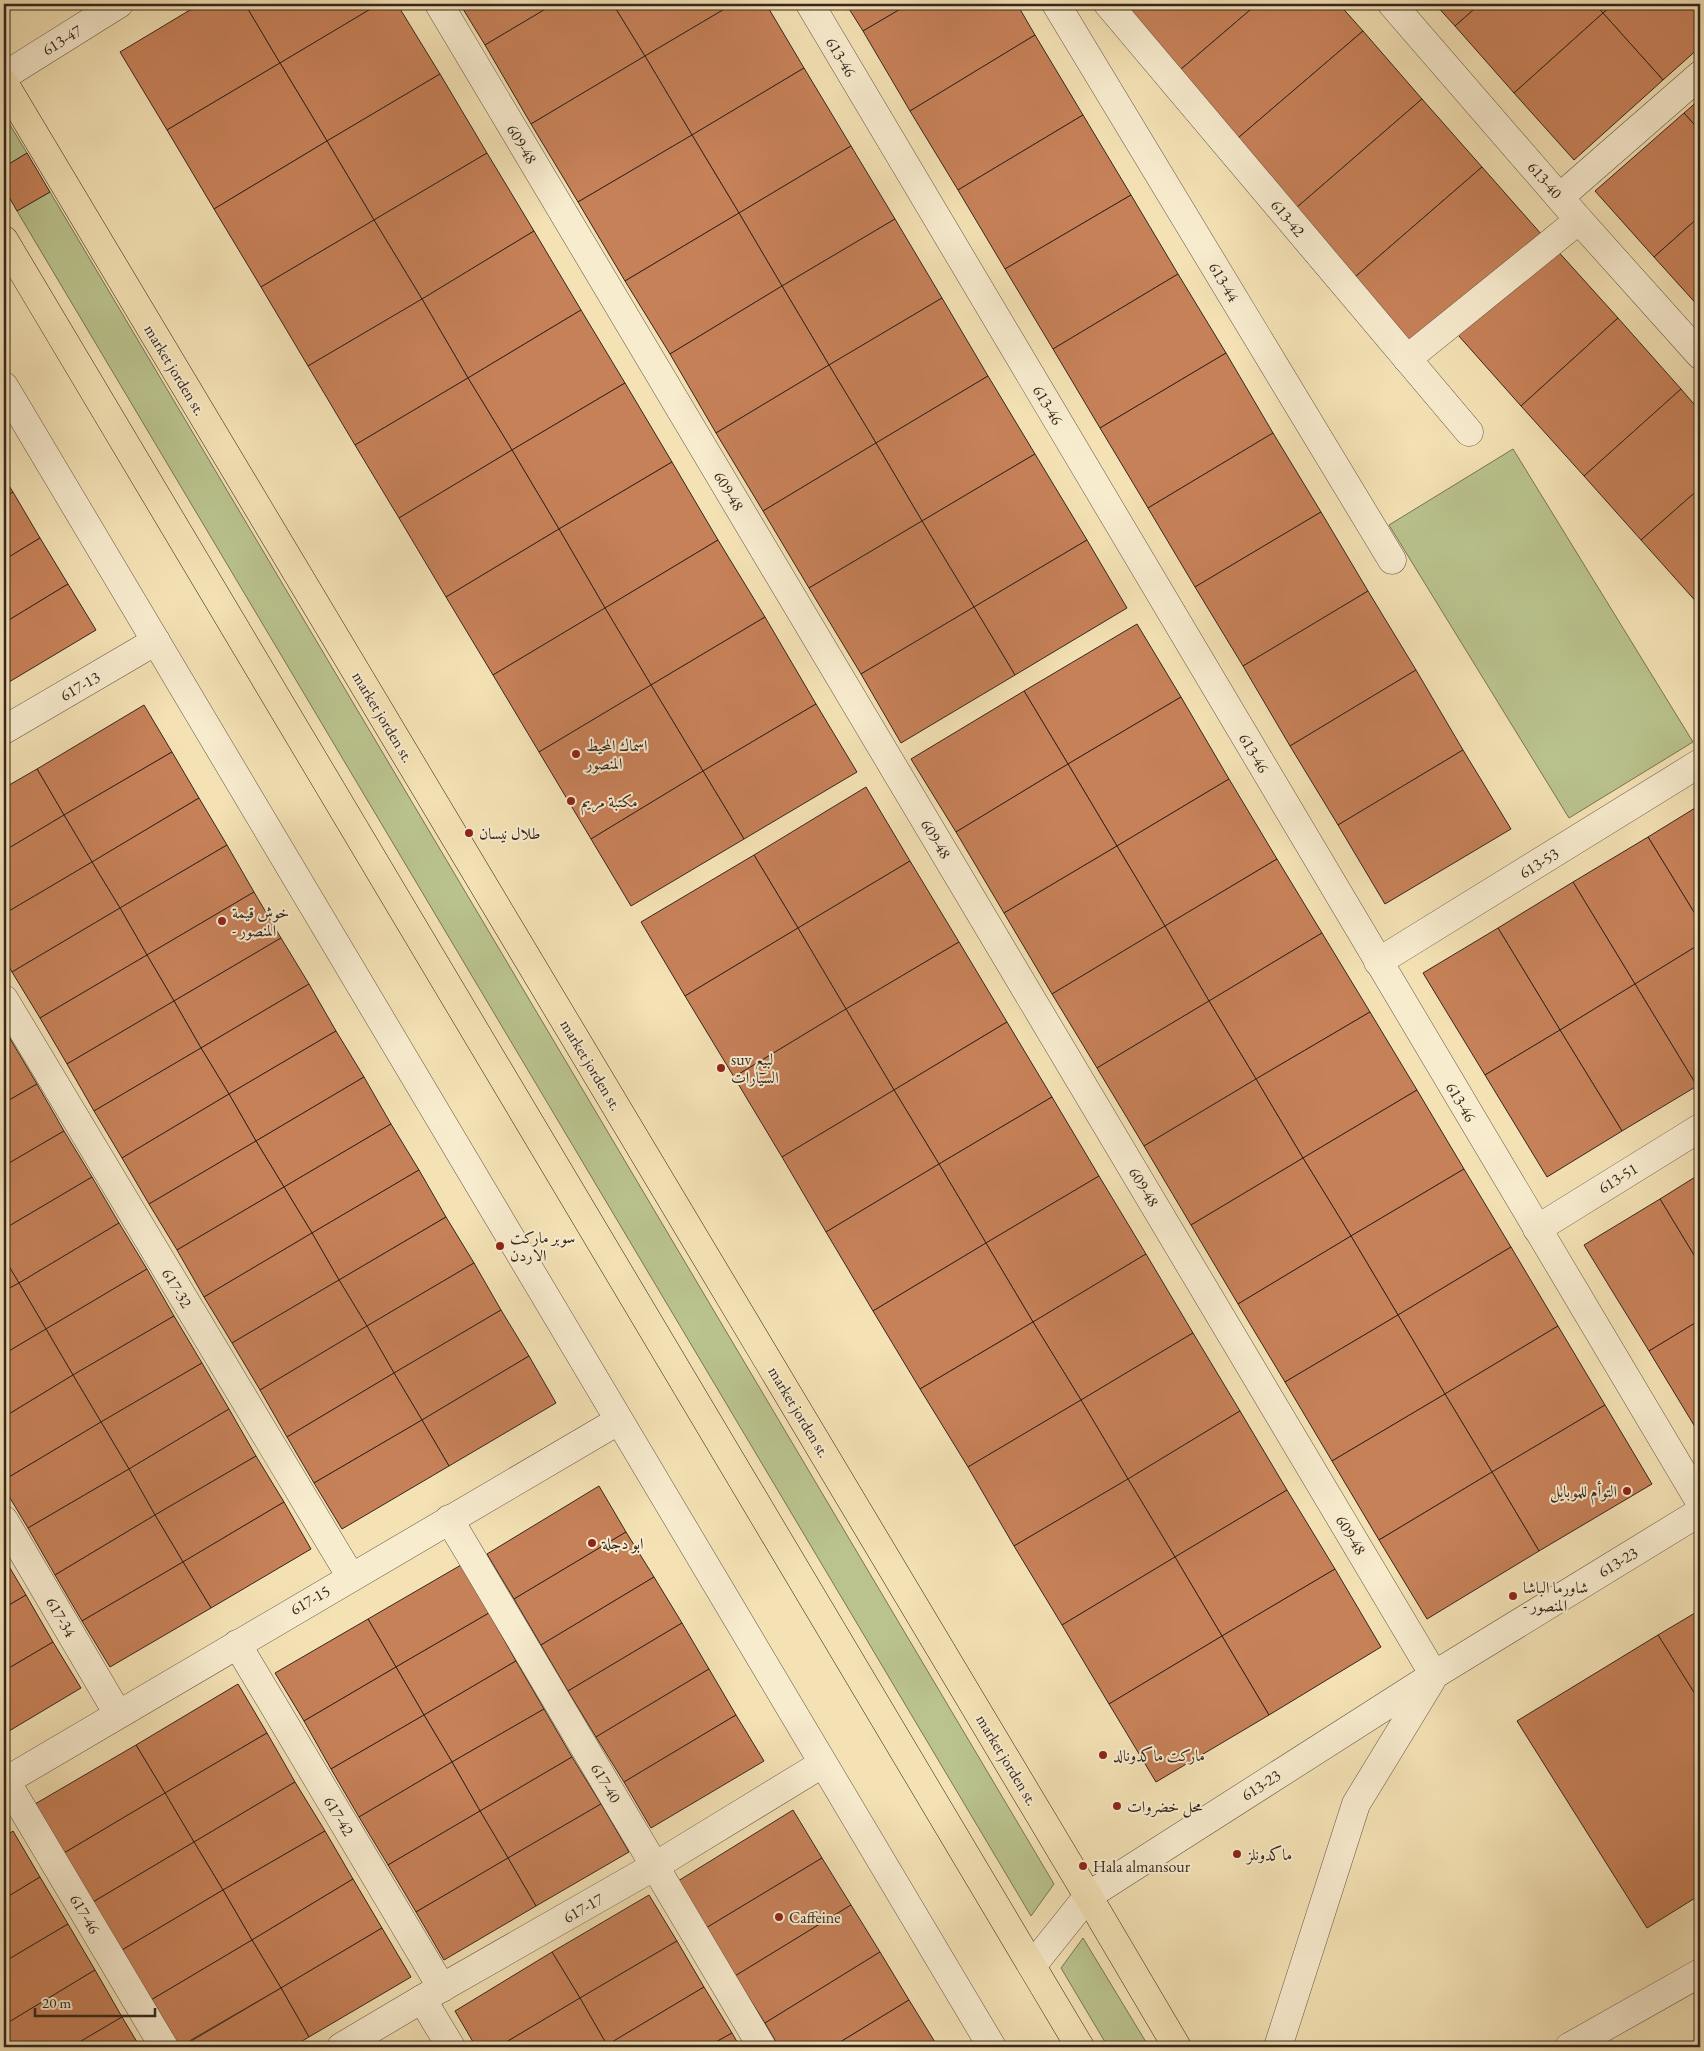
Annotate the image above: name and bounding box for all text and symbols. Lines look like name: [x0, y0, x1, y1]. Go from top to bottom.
street label: 613-47: [38, 20, 86, 60]
street label: 613-46: [821, 33, 861, 81]
street label: 609-48: [502, 120, 542, 168]
street label: 613-40: [1523, 157, 1567, 203]
street label: 613-42: [1266, 195, 1310, 241]
street label: 613-44: [1204, 258, 1244, 306]
street label: market jorden st.: [140, 320, 210, 420]
street label: 613-46: [1028, 381, 1068, 429]
street label: 609-48: [709, 467, 749, 515]
street label: 617-13: [56, 666, 104, 706]
street label: market jorden st.: [348, 667, 418, 767]
street label: 613-46: [1234, 729, 1274, 777]
place label: اسماك المحيط المنصور: [584, 735, 648, 774]
marker: اسماك المحيط المنصور: [570, 748, 582, 760]
place label: مكتبة مريم: [581, 791, 638, 816]
marker: مكتبة مريم: [565, 795, 577, 807]
street label: 609-48: [916, 815, 956, 863]
place label: طلال نيسان: [479, 823, 541, 844]
marker: طلال نيسان: [463, 827, 475, 839]
street label: 613-53: [1515, 843, 1563, 883]
place label: خوش قيمة - المنصور: [232, 902, 289, 941]
marker: خوش قيمة - المنصور: [216, 915, 228, 927]
street label: market jorden st.: [556, 1015, 626, 1115]
place label: suv لبيع السيارات: [731, 1049, 779, 1088]
marker: suv لبيع السيارات: [715, 1062, 727, 1074]
street label: 613-46: [1441, 1078, 1481, 1126]
street label: 613-51: [1594, 1158, 1642, 1198]
street label: 609-48: [1124, 1163, 1164, 1211]
place label: سوبر ماركت الاردن: [510, 1227, 575, 1266]
marker: سوبر ماركت الاردن: [494, 1240, 506, 1252]
street label: 617-32: [157, 1264, 197, 1312]
street label: market jorden st.: [764, 1362, 834, 1462]
place label: التوأم للموبايل: [1550, 1480, 1617, 1506]
marker: التوأم للموبايل: [1621, 1485, 1633, 1497]
street label: 609-48: [1331, 1511, 1371, 1559]
place label: ابو دجلة: [601, 1533, 644, 1554]
marker: ابو دجلة: [586, 1537, 598, 1549]
street label: 613-23: [1594, 1542, 1642, 1582]
place label: شاورما الباشا - المنصور: [1523, 1577, 1588, 1616]
street label: 617-15: [286, 1580, 334, 1620]
marker: شاورما الباشا - المنصور: [1507, 1590, 1519, 1602]
street label: 617-34: [41, 1593, 81, 1641]
street label: market jorden st.: [972, 1710, 1042, 1810]
place label: ماركت ماكدونالد: [1113, 1745, 1205, 1766]
marker: ماركت ماكدونالد: [1097, 1749, 1109, 1761]
street label: 617-40: [586, 1759, 626, 1807]
street label: 613-23: [1237, 1764, 1285, 1805]
street label: 617-42: [319, 1792, 359, 1840]
place label: محل خضروات: [1127, 1796, 1203, 1818]
marker: محل خضروات: [1111, 1800, 1123, 1812]
place label: ماكدونلز: [1245, 1844, 1292, 1865]
marker: ماكدونلز: [1231, 1848, 1243, 1860]
place label: Hala almansour: [1093, 1856, 1191, 1877]
marker: Hala almansour: [1077, 1860, 1089, 1872]
street label: 617-17: [559, 1888, 607, 1928]
street label: 617-46: [65, 1890, 105, 1938]
place label: Caffeine: [789, 1907, 840, 1928]
marker: Caffeine: [773, 1911, 785, 1923]
scale bar: [35, 1986, 155, 2018]
text: 20 m: [42, 1993, 71, 2012]

